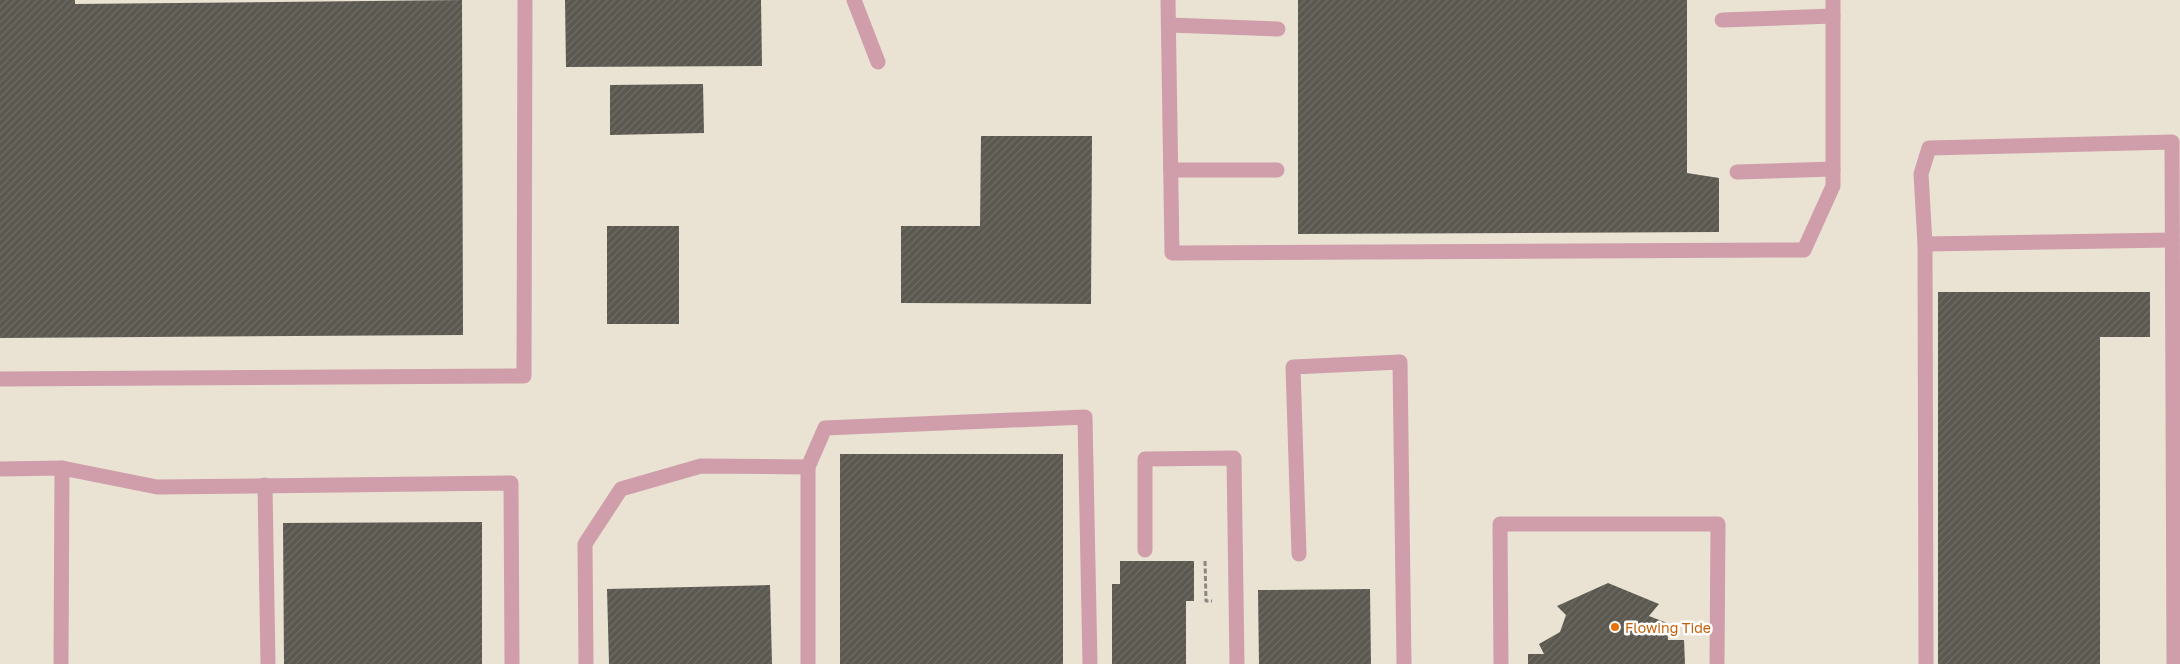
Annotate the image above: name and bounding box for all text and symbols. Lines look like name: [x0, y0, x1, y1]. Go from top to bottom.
place label: Flowing Tide: [1625, 619, 1711, 636]
marker: Flowing Tide: [1609, 621, 1621, 633]

